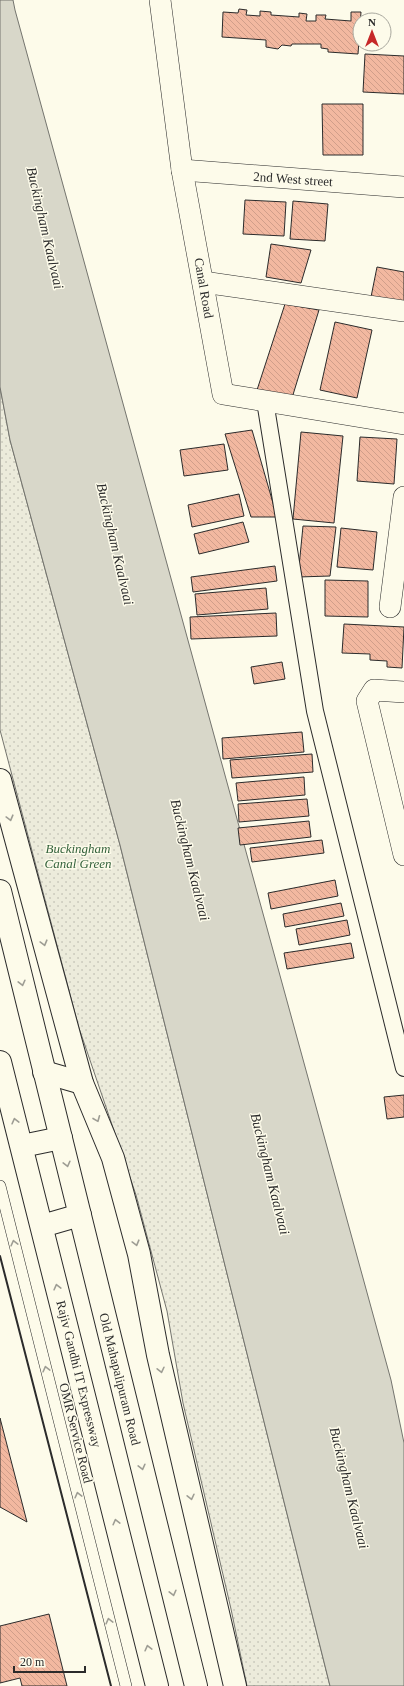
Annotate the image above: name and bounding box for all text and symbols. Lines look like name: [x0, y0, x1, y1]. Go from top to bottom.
north arrow: [352, 12, 392, 52]
text: N: [368, 16, 376, 28]
water label: Buckingham Kaalvaai: [24, 166, 66, 291]
street label: 2nd West street: [253, 169, 334, 189]
street label: Canal Road: [191, 257, 217, 320]
water label: Buckingham Kaalvaai: [94, 482, 136, 607]
water label: Buckingham Kaalvaai: [168, 798, 212, 922]
one-way arrow: [5, 814, 14, 821]
park label: Buckingham Canal Green: [44, 841, 112, 871]
one-way arrow: [39, 940, 48, 947]
one-way arrow: [18, 980, 26, 987]
water label: Buckingham Kaalvaai: [248, 1112, 292, 1236]
one-way arrow: [92, 1115, 100, 1123]
one-way arrow: [11, 1117, 20, 1124]
one-way arrow: [63, 1161, 71, 1167]
one-way arrow: [131, 1239, 140, 1246]
one-way arrow: [10, 1240, 19, 1247]
one-way arrow: [53, 1284, 62, 1291]
street label: Rajiv Gandhi IT Expressway: [53, 1299, 105, 1450]
street label: Old Mahapalipuram Road: [96, 1311, 144, 1447]
one-way arrow: [42, 1366, 51, 1373]
one-way arrow: [157, 1367, 165, 1374]
street label: OMR Service Road: [56, 1381, 96, 1485]
water label: Buckingham Kaalvaai: [327, 1426, 371, 1550]
one-way arrow: [138, 1464, 146, 1470]
one-way arrow: [74, 1492, 82, 1498]
one-way arrow: [187, 1494, 195, 1500]
one-way arrow: [112, 1519, 121, 1526]
one-way arrow: [169, 1590, 177, 1597]
one-way arrow: [106, 1618, 114, 1624]
one-way arrow: [144, 1645, 152, 1651]
scale bar: [14, 1648, 85, 1674]
text: 20 m: [20, 1655, 45, 1669]

